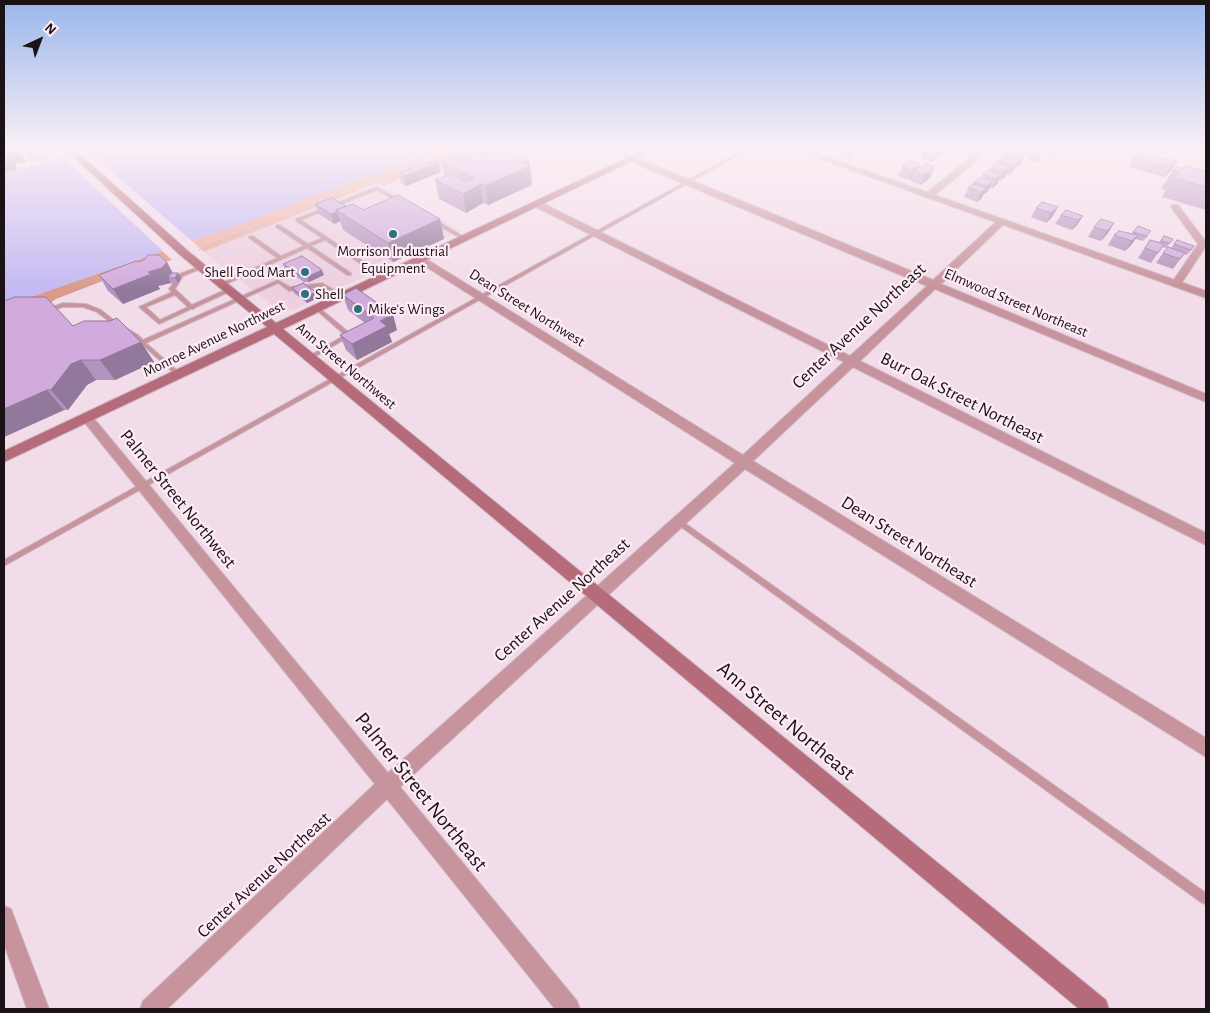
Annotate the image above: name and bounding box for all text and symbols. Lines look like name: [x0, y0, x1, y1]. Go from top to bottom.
north arrow: [15, 15, 65, 65]
text: N: [42, 21, 59, 37]
marker: Morrison Industrial Equipment: [387, 228, 399, 240]
place label: Morrison Industrial Equipment: [337, 242, 449, 277]
street label: Center Avenue Northeast: [788, 258, 930, 394]
place label: Shell Food Mart: [204, 263, 295, 281]
street label: Dean Street Northwest: [466, 265, 588, 351]
street label: Elmwood Street Northeast: [942, 265, 1090, 341]
marker: Shell Food Mart: [299, 266, 311, 278]
place label: Shell: [315, 285, 344, 303]
marker: Shell: [299, 288, 311, 300]
street label: Monroe Avenue Northwest: [140, 297, 288, 381]
place label: Mike's Wings: [368, 300, 445, 318]
marker: Mike's Wings: [352, 303, 364, 315]
street label: Ann Street Northwest: [292, 319, 400, 413]
street label: Burr Oak Street Northeast: [877, 348, 1047, 448]
street label: Palmer Street Northwest: [115, 425, 241, 573]
street label: Dean Street Northeast: [837, 491, 981, 593]
street label: Center Avenue Northeast: [490, 533, 634, 667]
street label: Ann Street Northeast: [712, 656, 860, 786]
street label: Palmer Street Northeast: [349, 707, 493, 877]
street label: Center Avenue Northeast: [193, 807, 335, 943]

